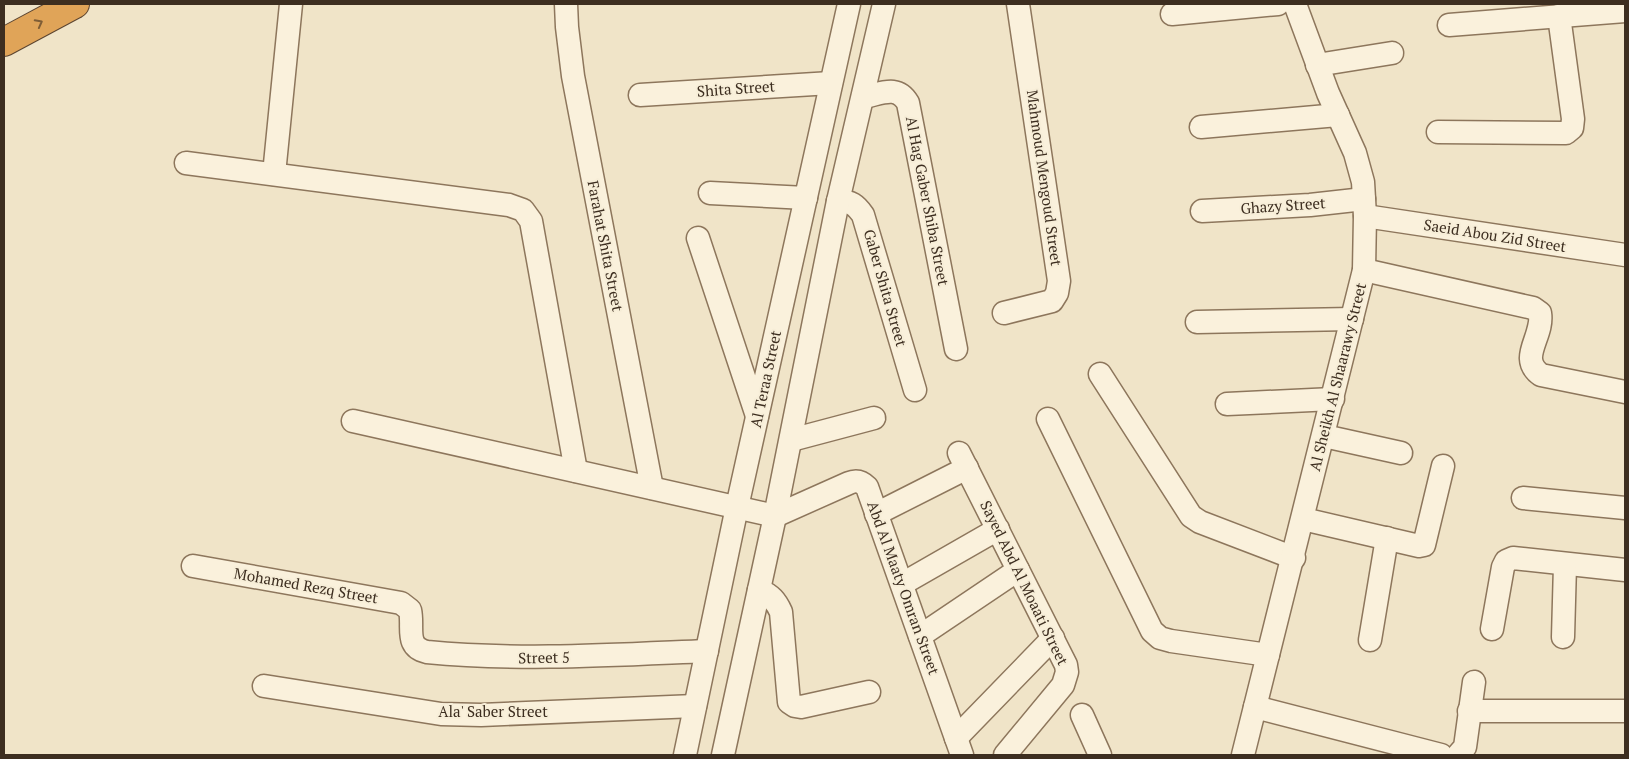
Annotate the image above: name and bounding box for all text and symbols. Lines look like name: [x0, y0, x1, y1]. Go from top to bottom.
one-way arrow: [34, 19, 43, 29]
street label: Shita Street: [696, 75, 776, 101]
street label: Mahmoud Mengoud Street: [1023, 89, 1067, 268]
street label: Al Hag Gaber Shiba Street: [902, 114, 954, 288]
street label: Farahat Shita Street: [583, 179, 629, 313]
street label: Ghazy Street: [1240, 192, 1326, 218]
street label: Saeid Abou Zid Street: [1422, 214, 1568, 256]
street label: Gaber Shita Street: [860, 227, 912, 349]
street label: Al Sheikh Al Shaarawy Street: [1304, 280, 1370, 473]
street label: Al Teraa Street: [745, 328, 785, 429]
street label: Sayed Abd Al Moaati Street: [976, 497, 1074, 669]
street label: Abd Al Maaty Omran Street: [863, 498, 945, 678]
street label: Mohamed Rezq Street: [233, 563, 380, 608]
street label: Street 5: [518, 647, 570, 667]
street label: Ala' Saber Street: [438, 701, 548, 721]

